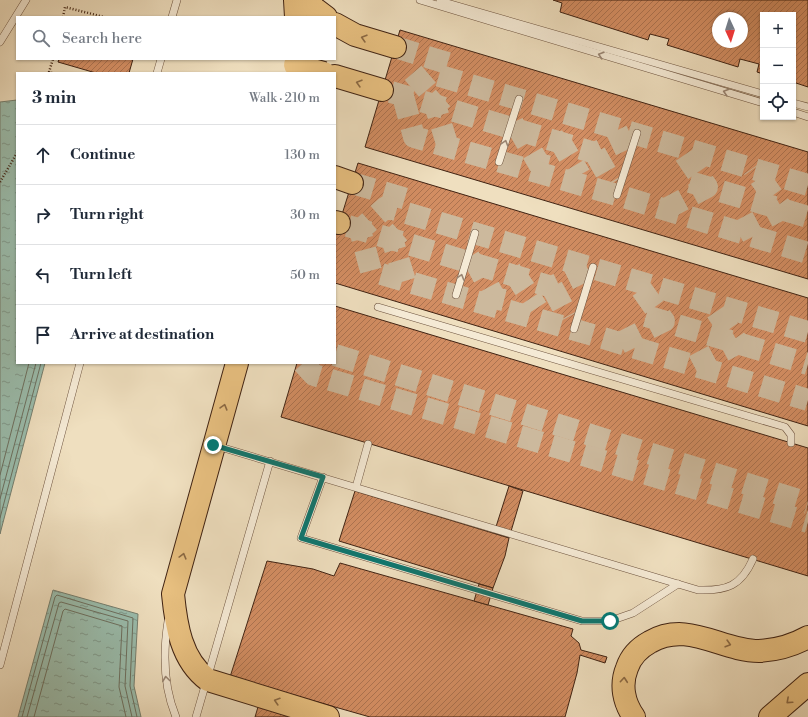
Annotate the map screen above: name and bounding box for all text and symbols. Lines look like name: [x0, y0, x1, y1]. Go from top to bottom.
north arrow: [712, 12, 748, 48]
map controls: [760, 12, 796, 120]
button: +: [760, 12, 796, 48]
search box: [16, 16, 336, 60]
icon: search: [30, 27, 52, 49]
text: Search here: [62, 29, 142, 48]
one-way arrow: [361, 34, 368, 43]
button: −: [760, 48, 796, 84]
one-way arrow: [598, 51, 605, 60]
one-way arrow: [355, 79, 362, 88]
button: locate: [760, 84, 796, 120]
text: 3 min: [32, 87, 76, 109]
one-way arrow: [722, 88, 729, 97]
text: Walk · 210 m: [249, 90, 320, 106]
one-way arrow: [500, 140, 509, 147]
icon: ahead: [32, 144, 54, 166]
text: Continue: [70, 145, 135, 164]
text: 130 m: [285, 147, 320, 163]
icon: right: [32, 204, 54, 226]
text: Turn right: [70, 205, 144, 224]
text: 30 m: [290, 207, 320, 223]
icon: left: [32, 264, 54, 286]
text: Turn left: [70, 265, 132, 284]
text: 50 m: [290, 267, 320, 283]
one-way arrow: [456, 273, 465, 280]
icon: arrive: [32, 324, 54, 346]
text: Arrive at destination: [70, 325, 214, 344]
one-way arrow: [219, 404, 228, 411]
route end: [204, 436, 222, 454]
one-way arrow: [178, 553, 187, 560]
route start: [601, 612, 619, 630]
one-way arrow: [724, 639, 731, 648]
one-way arrow: [162, 676, 171, 682]
one-way arrow: [619, 677, 628, 684]
one-way arrow: [786, 696, 794, 703]
one-way arrow: [274, 697, 281, 706]

